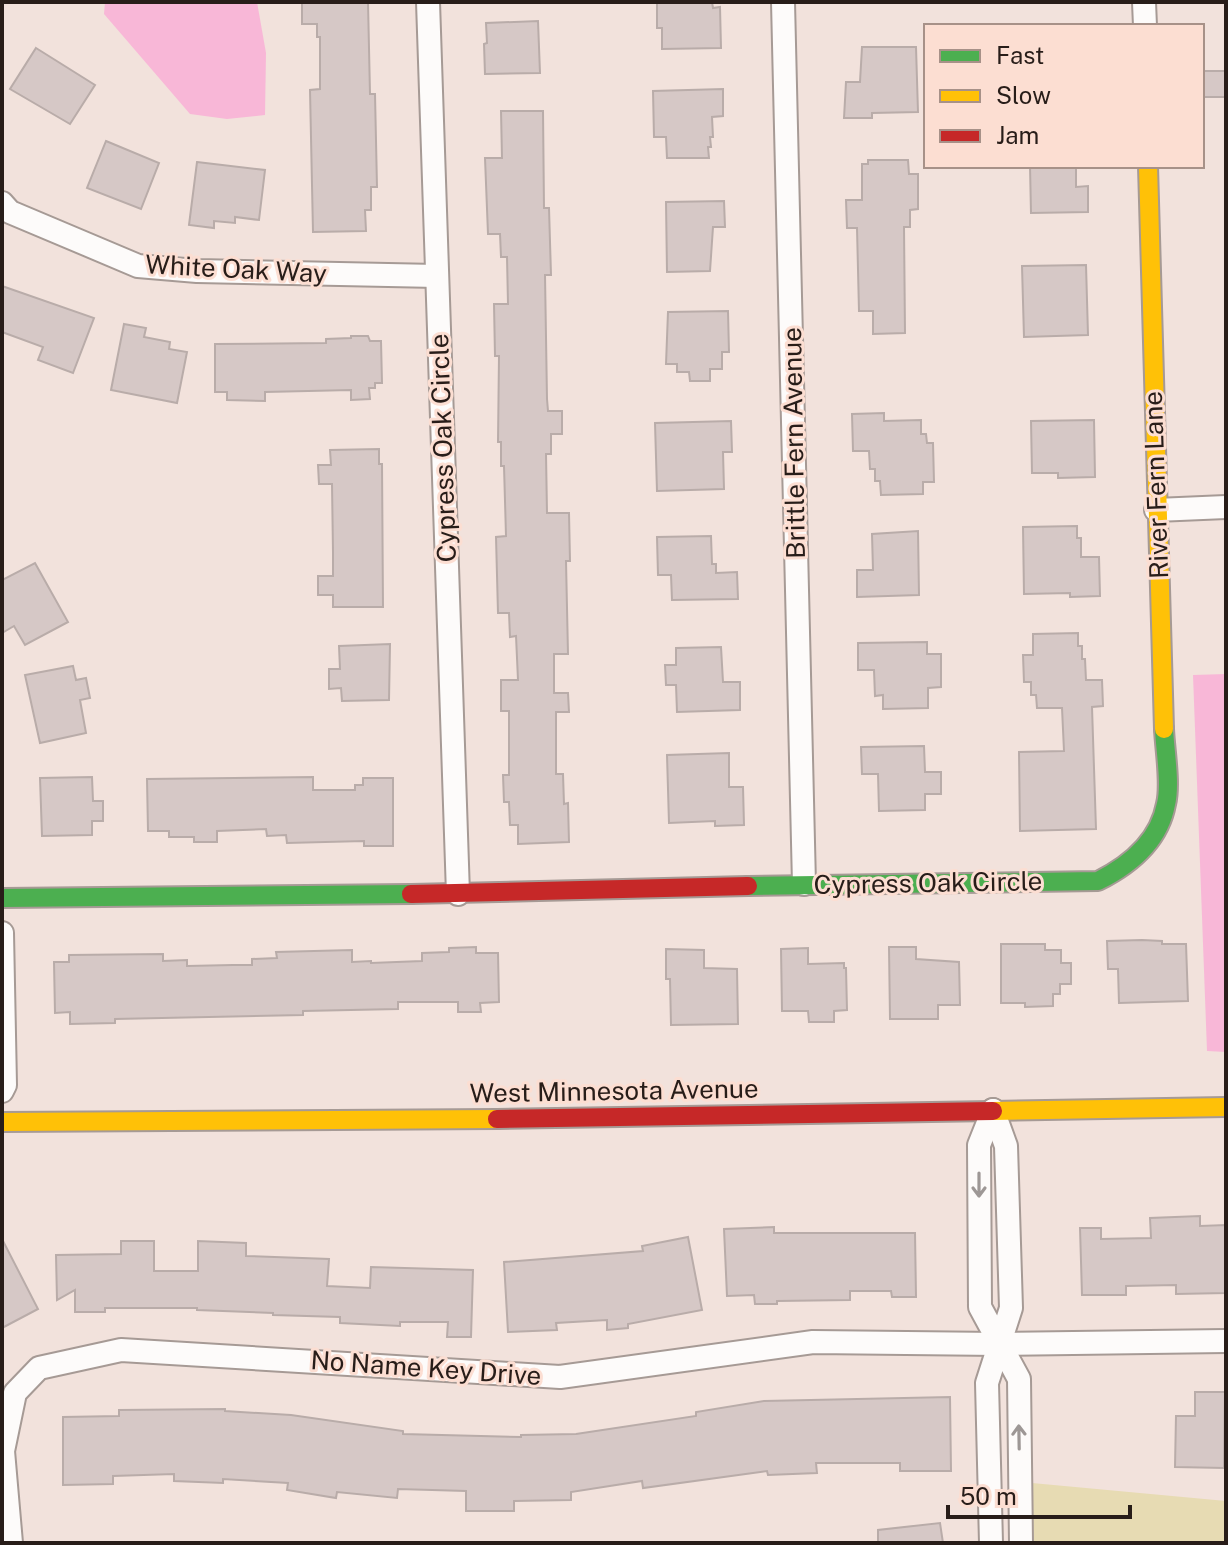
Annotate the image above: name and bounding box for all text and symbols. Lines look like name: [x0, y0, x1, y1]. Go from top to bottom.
legend: [924, 24, 1204, 168]
text: Fast: [996, 41, 1044, 69]
text: Slow: [996, 81, 1051, 109]
text: Jam: [996, 121, 1039, 149]
street label: White Oak Way: [144, 248, 328, 289]
street label: Brittle Fern Avenue: [776, 327, 811, 559]
street label: Cypress Oak Circle: [423, 333, 462, 563]
street label: River Fern Lane: [1137, 391, 1174, 579]
street label: Cypress Oak Circle: [813, 865, 1043, 900]
street label: West Minnesota Avenue: [469, 1072, 759, 1109]
one-way arrow: [971, 1171, 987, 1198]
street label: No Name Key Drive: [310, 1344, 543, 1391]
one-way arrow: [1012, 1424, 1027, 1451]
scale bar: [948, 1469, 1130, 1519]
text: 50 m: [960, 1482, 1017, 1510]

